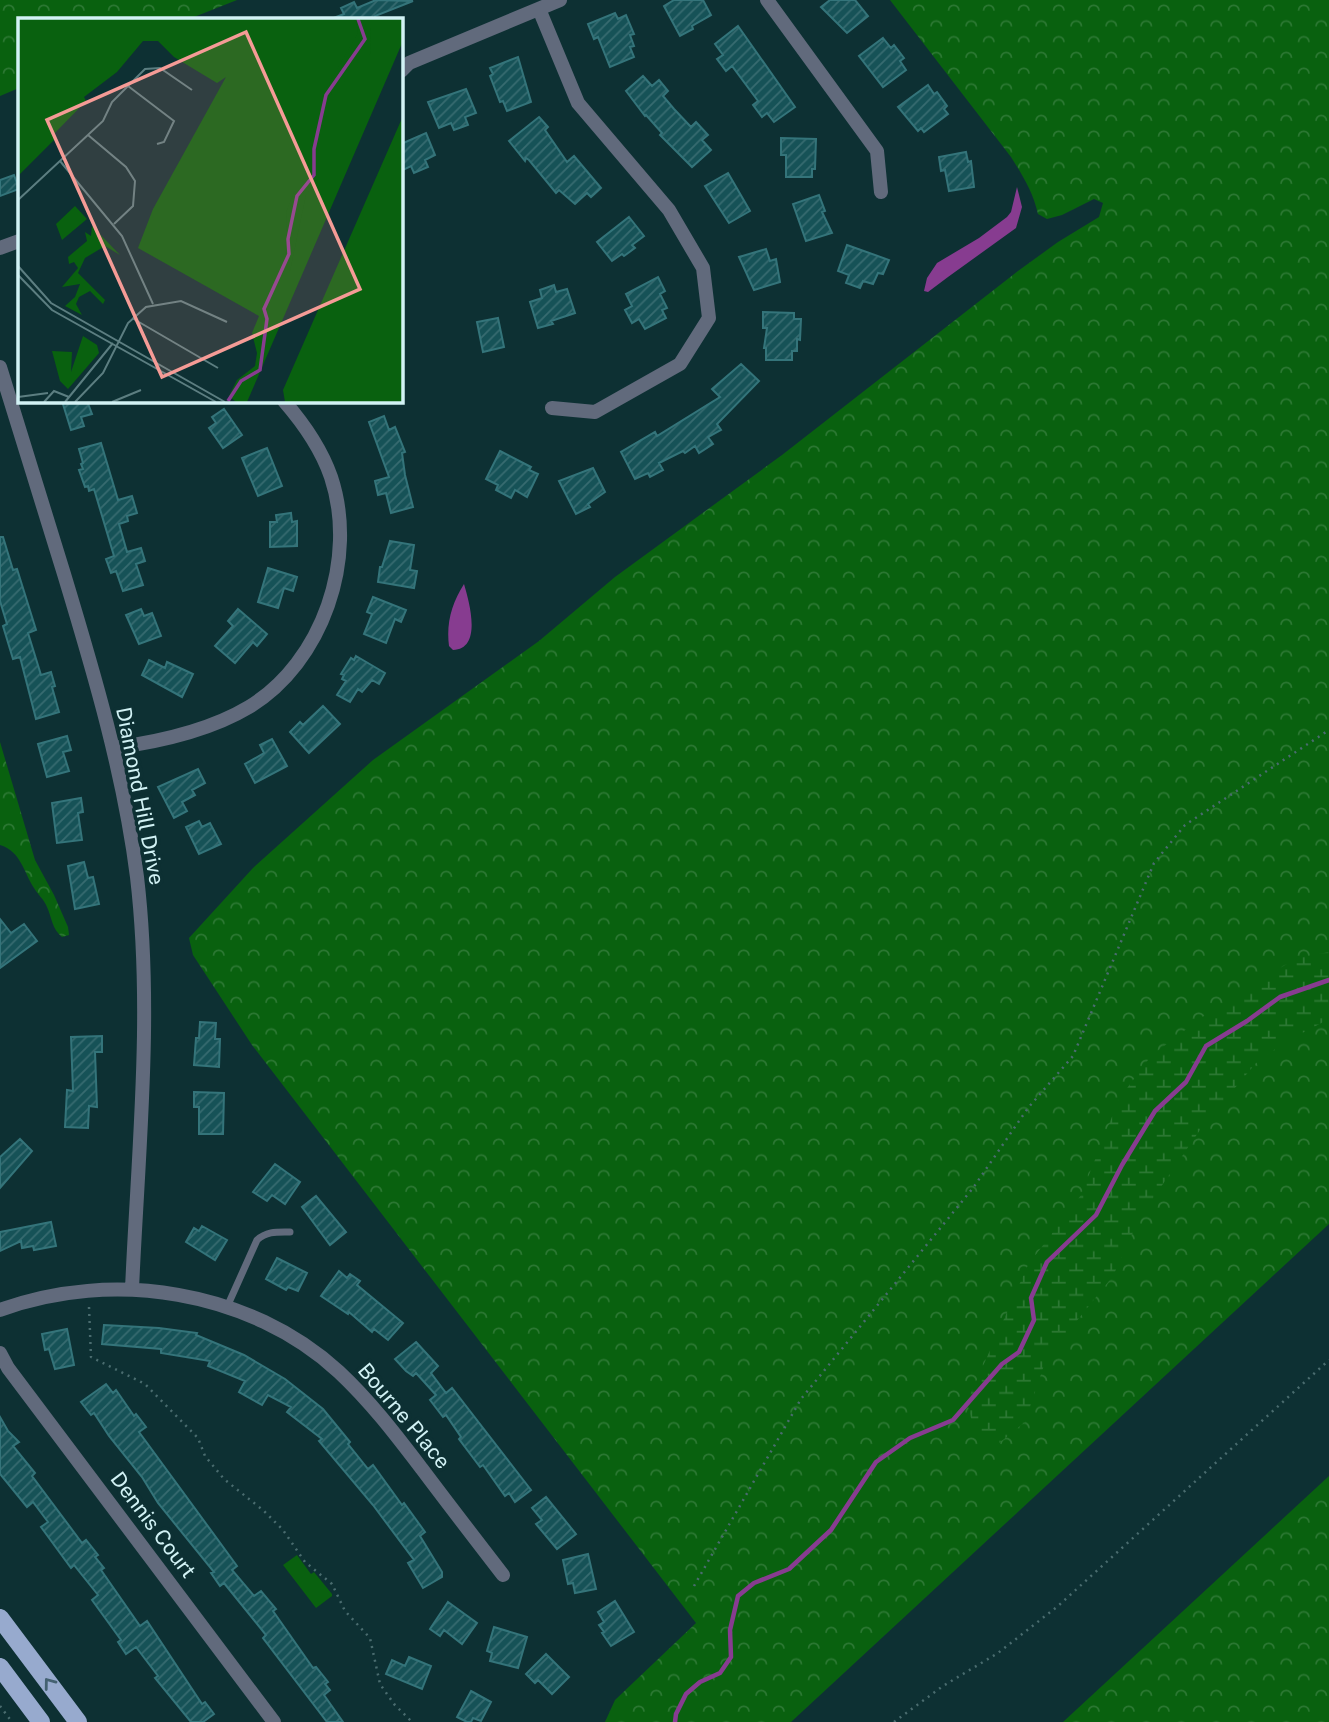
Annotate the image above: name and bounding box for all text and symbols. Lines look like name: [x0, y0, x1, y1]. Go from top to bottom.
inset map: [18, 18, 402, 402]
street label: Diamond Hill Drive: [111, 705, 170, 887]
street label: Bourne Place: [353, 1358, 456, 1474]
street label: Dennis Court: [105, 1467, 201, 1583]
one-way arrow: [44, 1678, 57, 1691]

